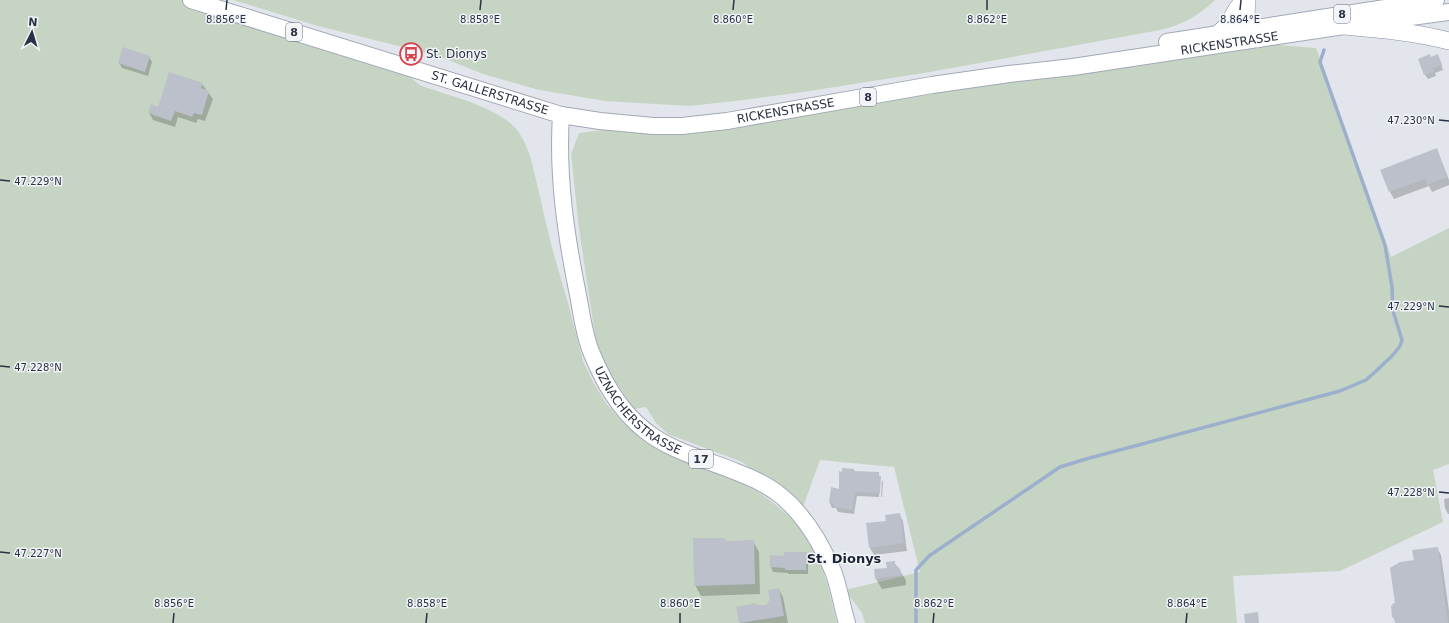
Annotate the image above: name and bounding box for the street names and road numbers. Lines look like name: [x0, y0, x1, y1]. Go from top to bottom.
road number: 8: [1334, 5, 1350, 23]
road number: 8: [286, 23, 302, 41]
street label: RICKENSTRASSE: [1180, 29, 1279, 58]
street label: ST. GALLERSTRASSE: [430, 68, 550, 118]
road number: 8: [860, 88, 876, 106]
street label: RICKENSTRASSE: [736, 95, 835, 126]
street label: UZNACHERSTRASSE: [591, 364, 684, 457]
road number: 17: [689, 450, 713, 468]

